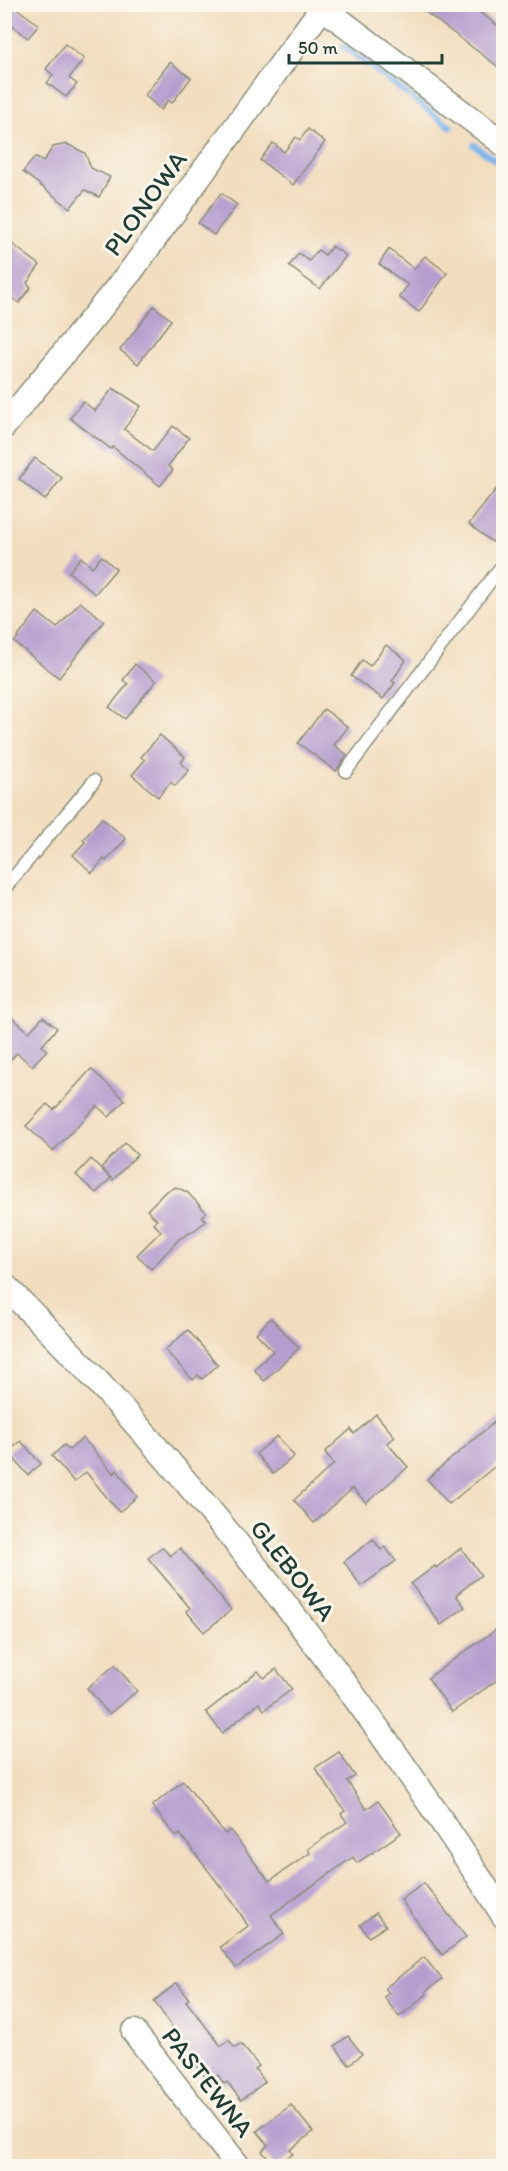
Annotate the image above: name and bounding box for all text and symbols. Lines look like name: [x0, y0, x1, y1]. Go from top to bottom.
scale bar: [289, 27, 442, 65]
text: 50 m: [298, 37, 338, 59]
street label: PLONOWA: [96, 144, 194, 262]
street label: GLEBOWA: [243, 1513, 343, 1627]
street label: PASTEWNA: [155, 2021, 261, 2144]

